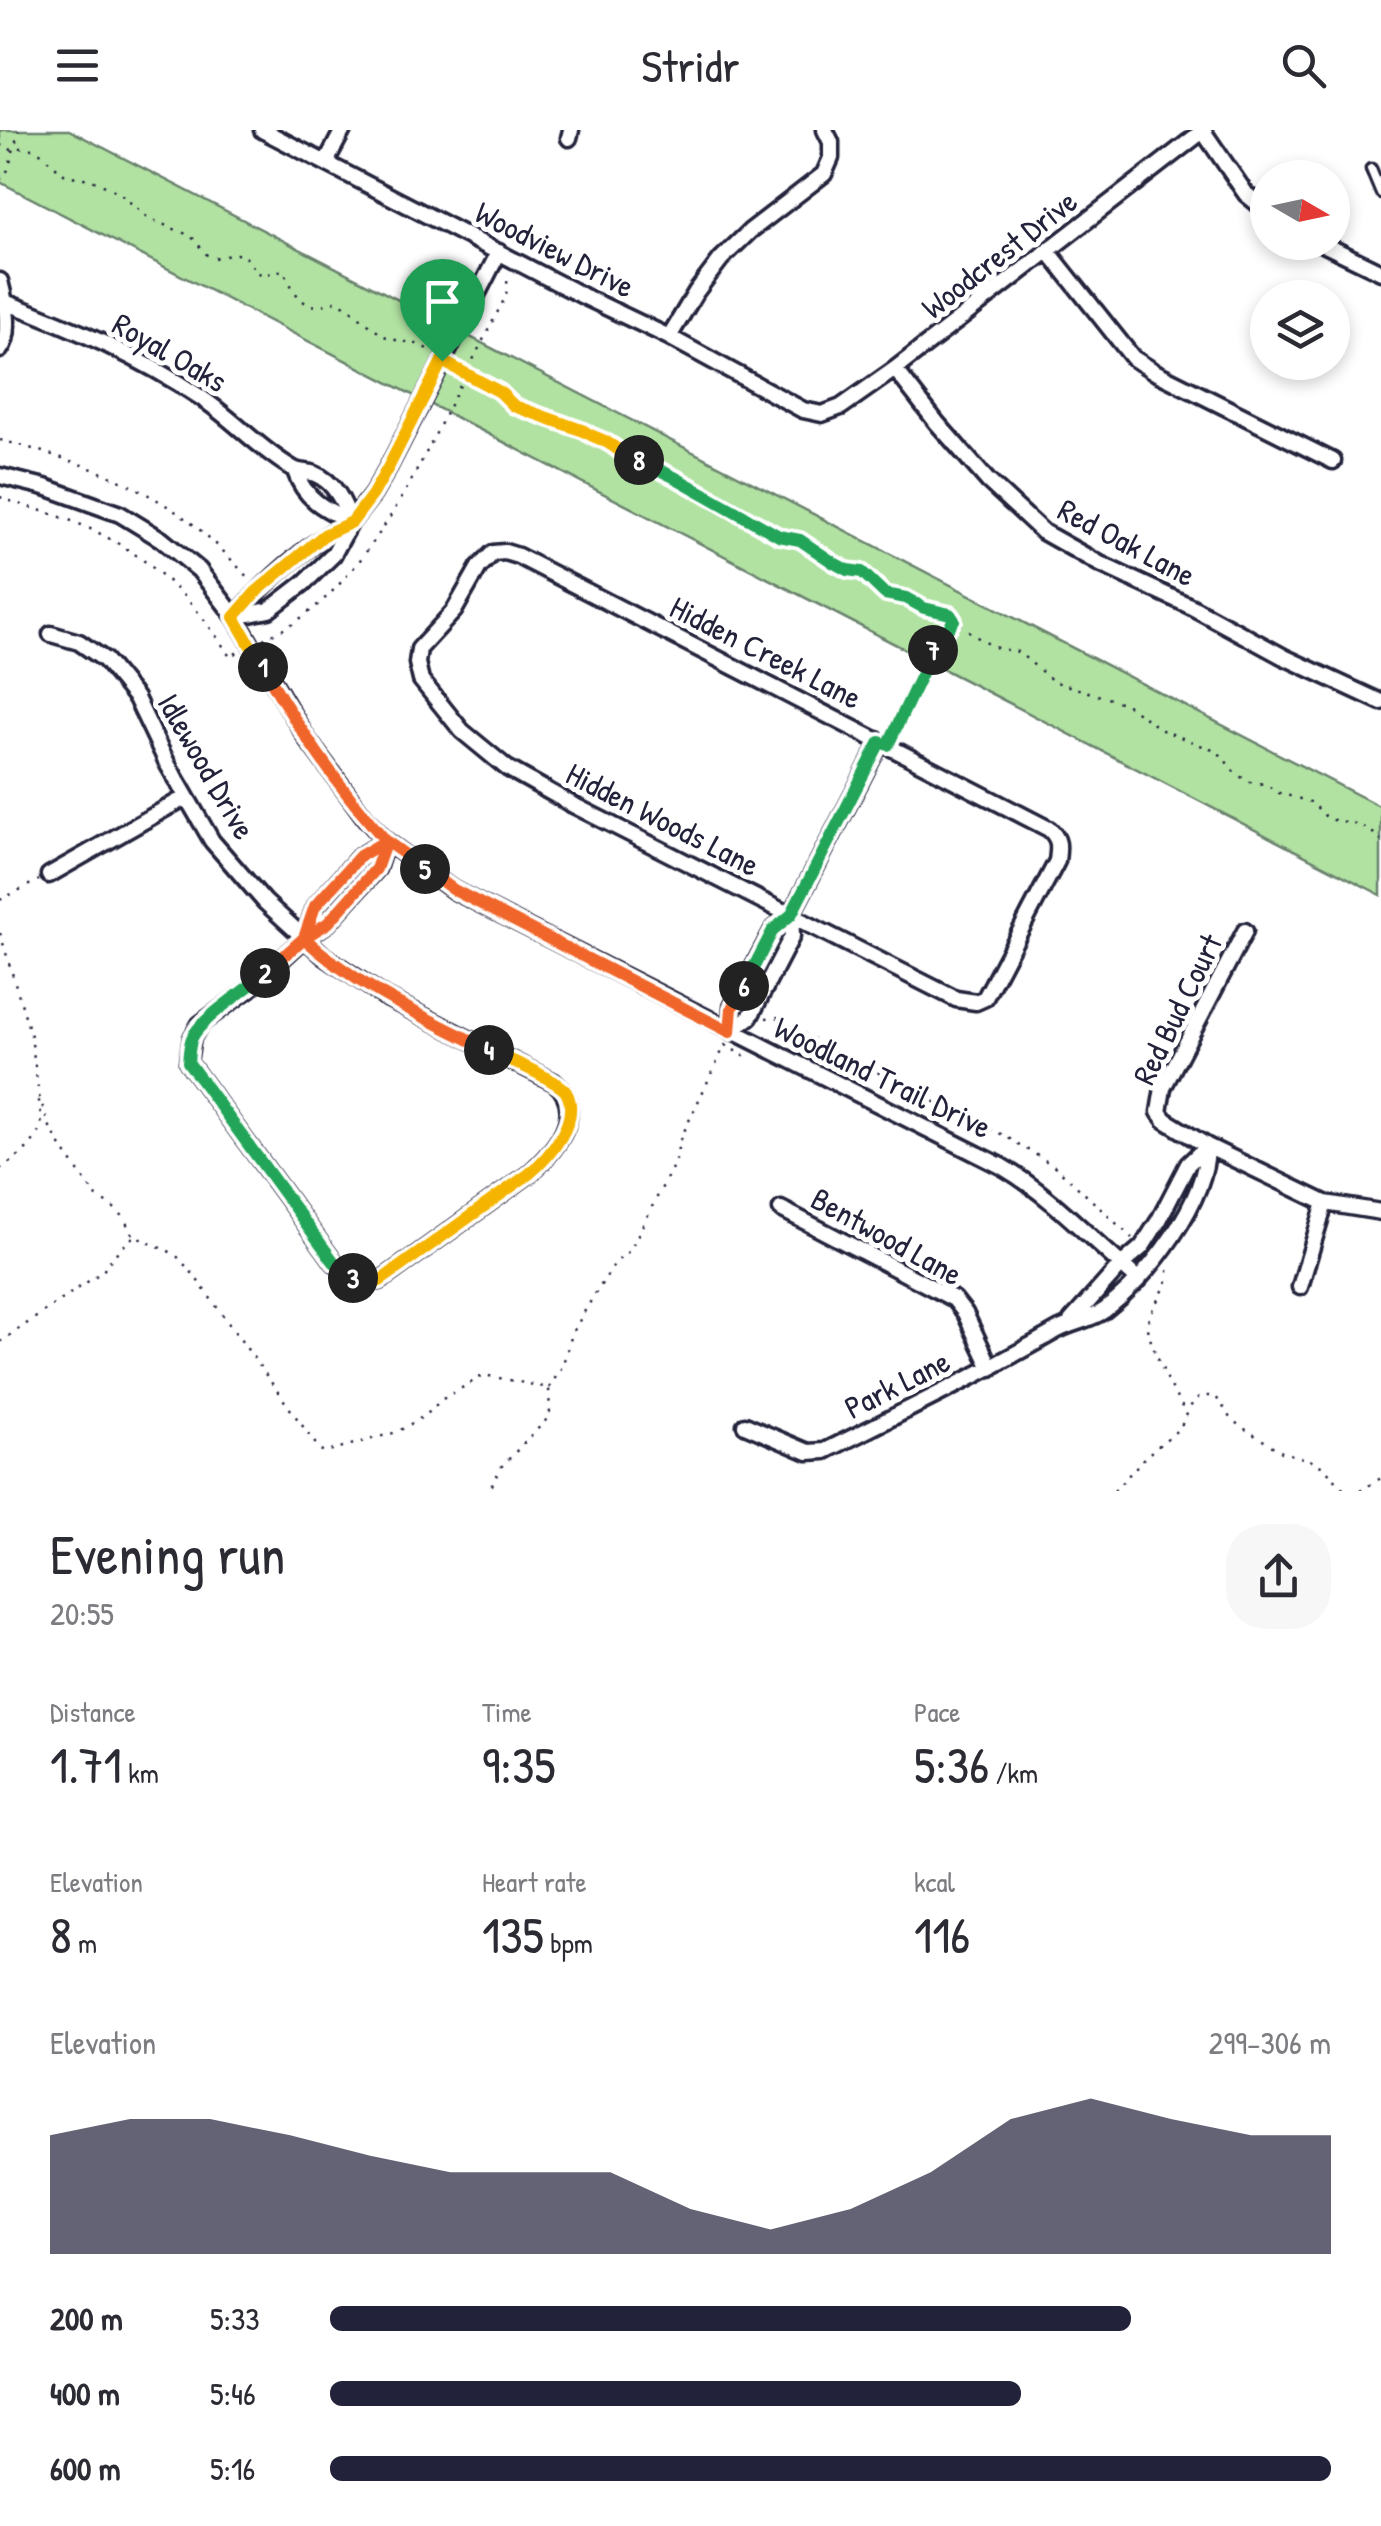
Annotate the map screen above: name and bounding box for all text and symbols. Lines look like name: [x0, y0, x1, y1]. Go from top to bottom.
text: Stridr: [641, 35, 740, 96]
icon: menu: [50, 38, 105, 93]
icon: search: [1276, 38, 1331, 93]
north arrow: [1250, 160, 1350, 260]
map controls: [1250, 160, 1350, 380]
street label: Woodcrest Drive: [912, 180, 1086, 328]
street label: Woodview Drive: [468, 191, 642, 308]
pin: [400, 259, 485, 362]
icon: arrive: [415, 274, 470, 329]
button: layers: [1250, 280, 1350, 380]
street label: Royal Oaks: [105, 302, 235, 402]
pin: 8: [614, 435, 664, 485]
text: 8: [633, 441, 645, 479]
street label: Red Oak Lane: [1051, 488, 1203, 596]
street label: Hidden Creek Lane: [663, 585, 869, 719]
pin: 7: [908, 625, 958, 675]
text: 7: [926, 631, 940, 669]
pin: 1: [238, 642, 288, 692]
text: 1: [258, 648, 268, 686]
street label: Idlewood Drive: [148, 685, 266, 847]
street label: Hidden Woods Lane: [559, 752, 767, 886]
pin: 5: [400, 844, 450, 894]
text: 5: [419, 850, 431, 888]
street label: Red Bud Court: [1122, 926, 1232, 1091]
pin: 2: [240, 948, 290, 998]
text: 2: [258, 954, 272, 992]
pin: 6: [719, 961, 769, 1011]
text: 6: [738, 967, 750, 1005]
street label: Woodland Trail Drive: [767, 1006, 999, 1148]
pin: 4: [464, 1025, 514, 1075]
text: 4: [484, 1031, 494, 1069]
street label: Bentwood Lane: [804, 1177, 970, 1295]
pin: 3: [328, 1253, 378, 1303]
text: 3: [347, 1259, 359, 1297]
street label: Park Lane: [837, 1339, 957, 1429]
text: Evening run: [50, 1517, 285, 1591]
button: share: [1226, 1524, 1331, 1629]
text: 20:55: [50, 1592, 114, 1635]
text: Distance: [50, 1693, 136, 1731]
text: Time: [482, 1693, 532, 1731]
text: Pace: [914, 1693, 960, 1731]
text: 1.71: [50, 1731, 122, 1799]
text: 9:35: [482, 1731, 556, 1799]
text: 5:36: [914, 1731, 989, 1799]
text: km: [122, 1754, 159, 1792]
text: /km: [989, 1754, 1038, 1792]
text: Elevation: [50, 1863, 143, 1901]
text: Heart rate: [482, 1863, 587, 1901]
text: kcal: [914, 1863, 955, 1901]
text: 8: [50, 1901, 72, 1969]
text: 135: [482, 1901, 544, 1969]
text: 116: [914, 1901, 970, 1969]
text: m: [72, 1924, 97, 1962]
text: bpm: [544, 1924, 593, 1962]
text: Elevation: [50, 2021, 156, 2064]
text: 299–306 m: [1209, 2021, 1331, 2064]
text: 200 m: [50, 2297, 123, 2340]
text: 5:33: [210, 2297, 260, 2340]
text: 400 m: [50, 2372, 120, 2415]
text: 5:46: [210, 2372, 256, 2415]
text: 600 m: [50, 2447, 121, 2490]
text: 5:16: [210, 2447, 255, 2490]

